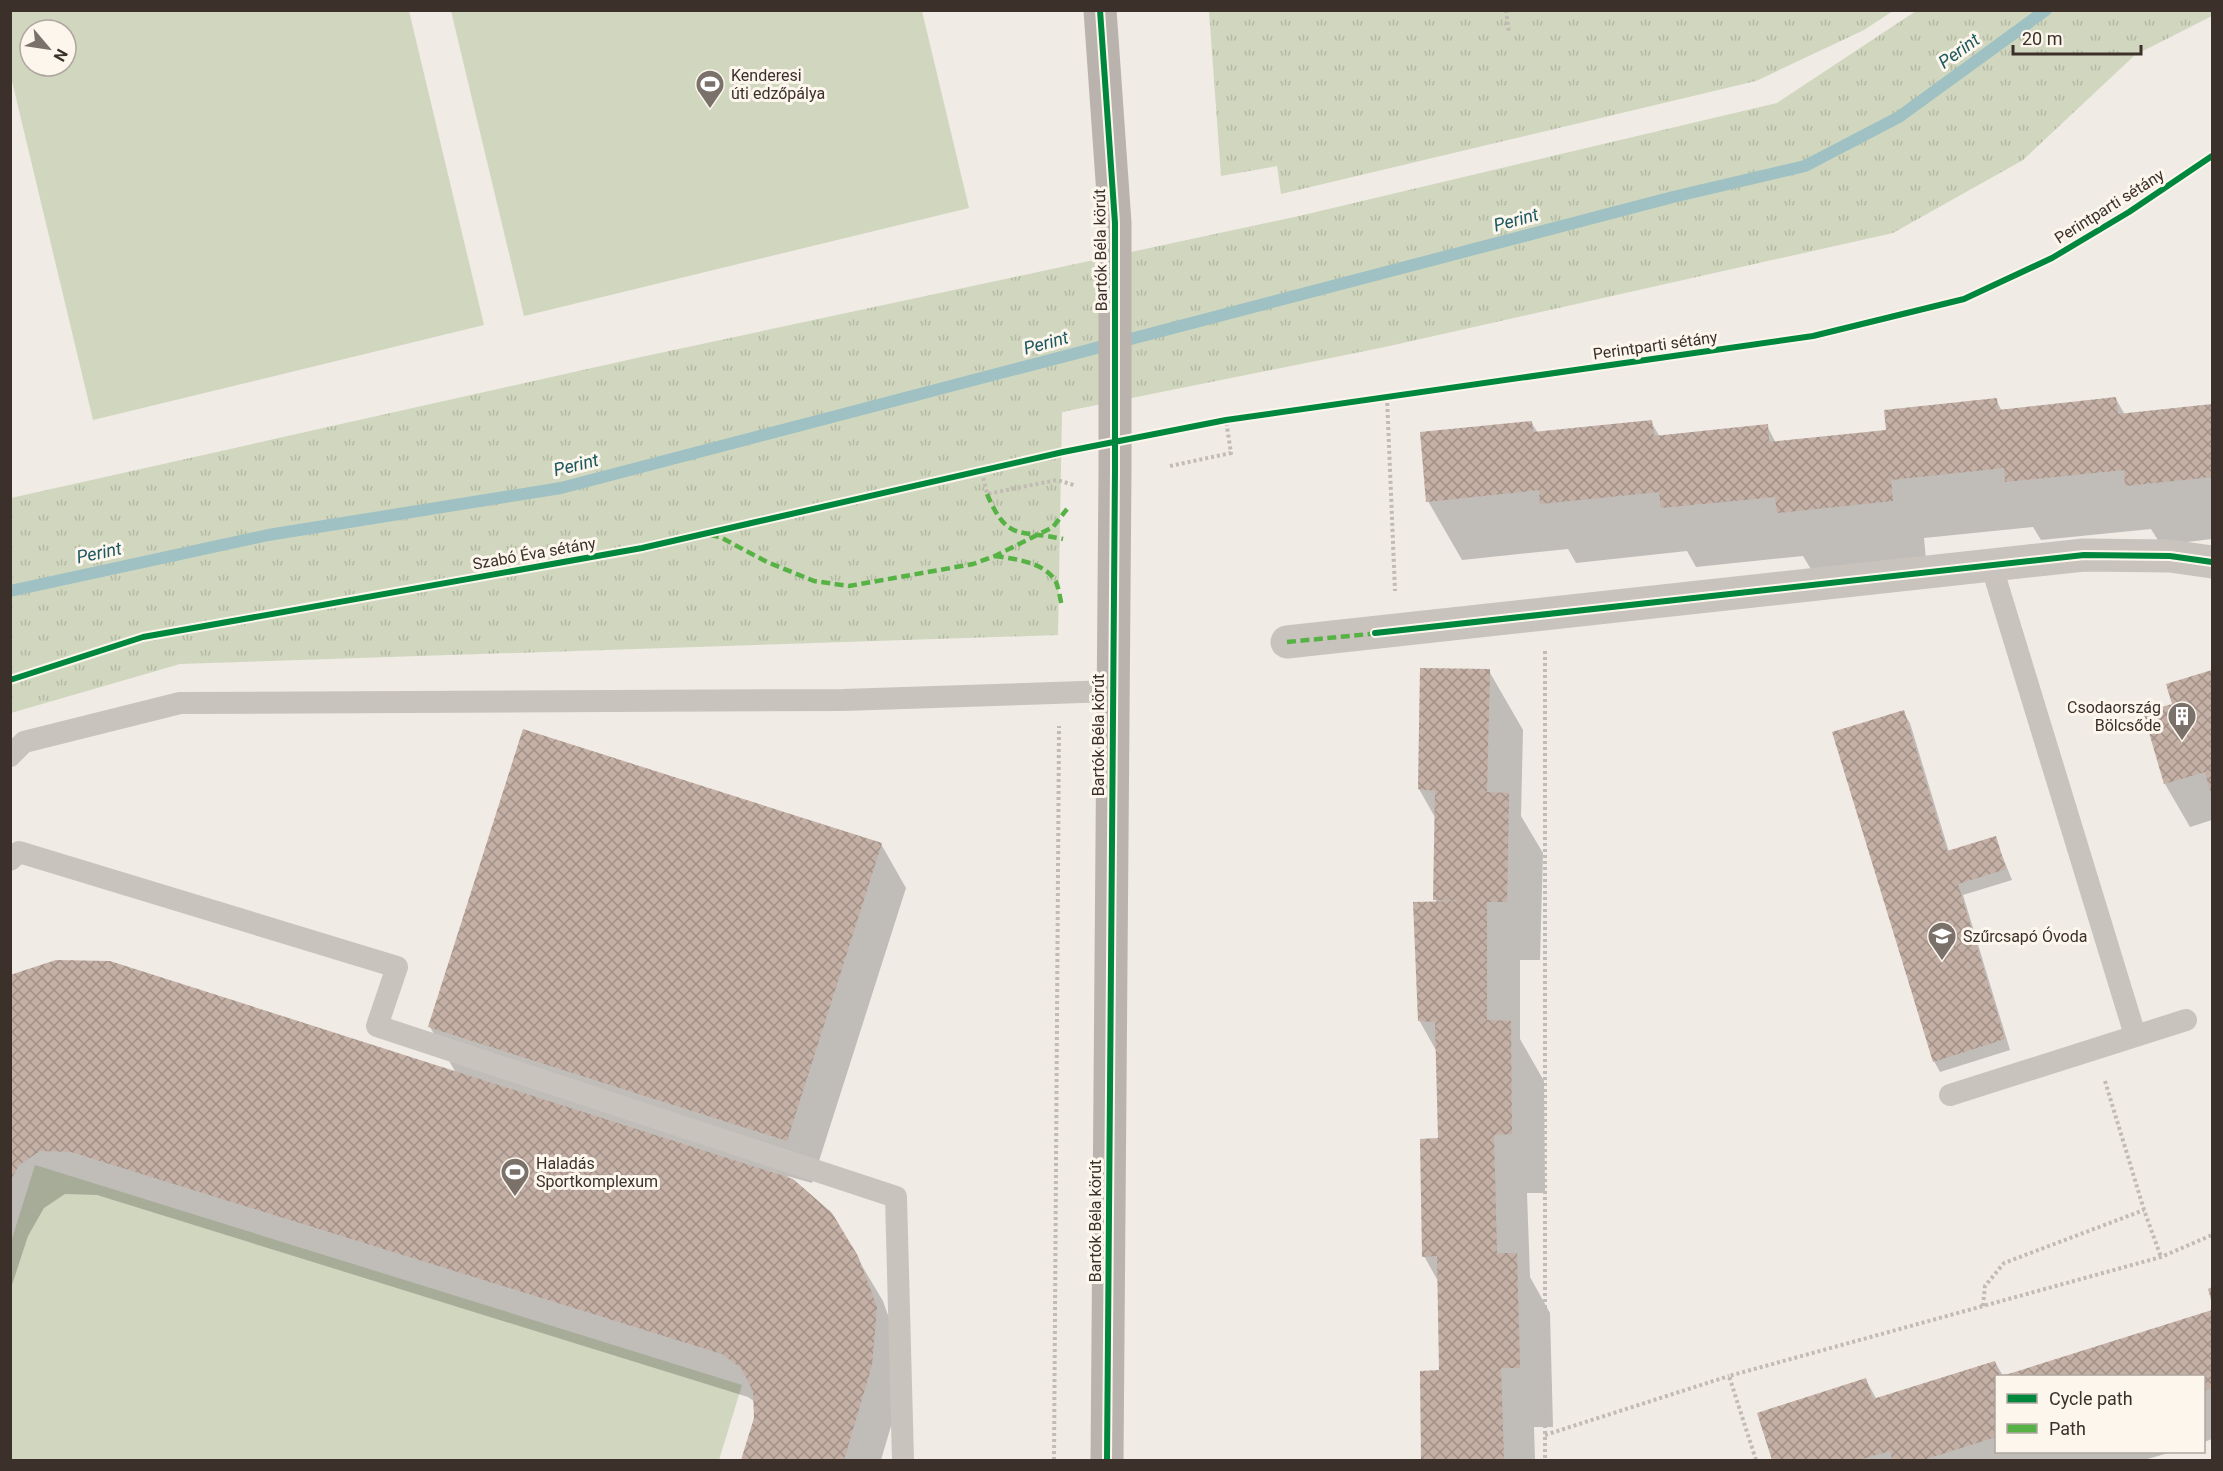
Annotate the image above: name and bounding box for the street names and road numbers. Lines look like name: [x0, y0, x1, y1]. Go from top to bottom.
street label: Perintparti sétány: [2051, 165, 2168, 248]
street label: Bartók Béla körút: [1090, 189, 1111, 311]
street label: Perintparti sétány: [1592, 327, 1719, 364]
street label: Szabó Éva sétány: [471, 533, 597, 574]
street label: Bartók Béla körút: [1089, 674, 1108, 796]
street label: Bartók Béla körút: [1086, 1160, 1105, 1282]

